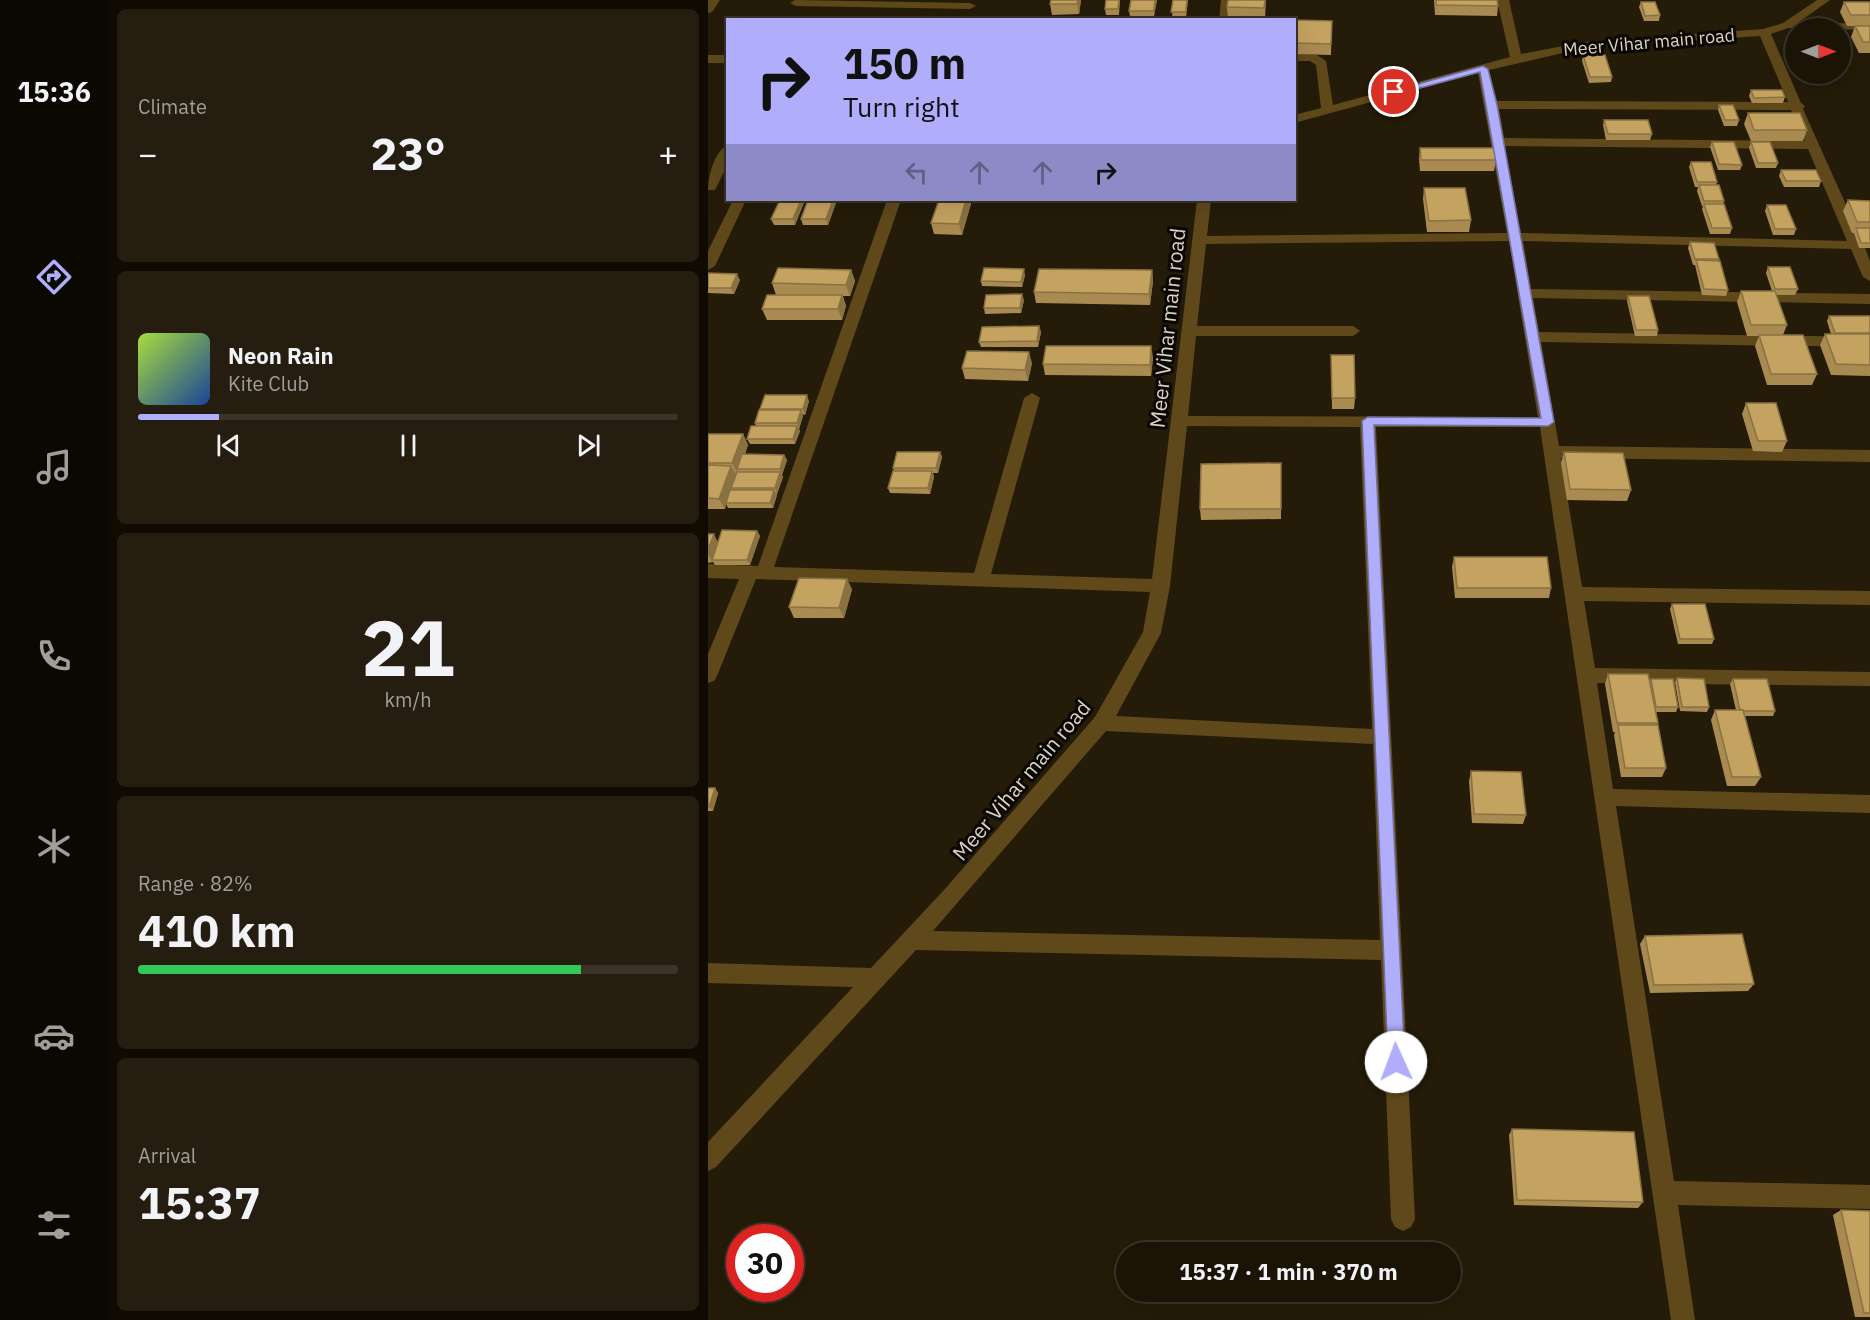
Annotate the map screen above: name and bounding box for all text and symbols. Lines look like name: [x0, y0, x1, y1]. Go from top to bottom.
north arrow: [1785, 18, 1851, 84]
map controls: [1785, 18, 1851, 84]
street label: Meer Vihar main road: [1562, 23, 1736, 61]
text: 150 m: [843, 36, 966, 91]
icon: right: [744, 42, 822, 120]
pin: [1368, 66, 1419, 117]
text: 15:36: [17, 74, 91, 109]
icon: arrive: [1377, 75, 1410, 108]
text: Turn right: [843, 89, 960, 124]
text: Climate: [138, 93, 207, 120]
text: 23°: [370, 124, 446, 182]
text: −: [138, 132, 158, 175]
text: +: [658, 132, 678, 175]
icon: left: [900, 156, 933, 189]
icon: ahead: [963, 156, 996, 189]
icon: ahead: [1026, 156, 1059, 189]
icon: right: [1089, 156, 1122, 189]
street label: Meer Vihar main road: [1143, 227, 1191, 429]
icon: directions: [33, 256, 75, 298]
text: Neon Rain: [228, 341, 334, 370]
text: Kite Club: [228, 370, 309, 397]
icon: previous: [212, 429, 245, 462]
icon: pause: [392, 429, 425, 462]
icon: next: [572, 429, 605, 462]
icon: music: [33, 446, 75, 488]
text: 21: [361, 596, 455, 697]
icon: phone: [33, 635, 75, 677]
text: km/h: [384, 686, 432, 713]
street label: Meer Vihar main road: [946, 694, 1096, 866]
icon: climate: [33, 825, 75, 867]
text: Range · 82%: [138, 870, 253, 897]
text: 410 km: [138, 901, 296, 959]
icon: car: [33, 1015, 75, 1057]
position arrow: [1364, 1030, 1428, 1094]
text: Arrival: [138, 1142, 196, 1169]
text: 15:37: [138, 1173, 261, 1231]
icon: filters: [33, 1204, 75, 1246]
speed limit sign: 30: [726, 1224, 804, 1302]
text: 15:37 · 1 min · 370 m: [1179, 1257, 1398, 1286]

